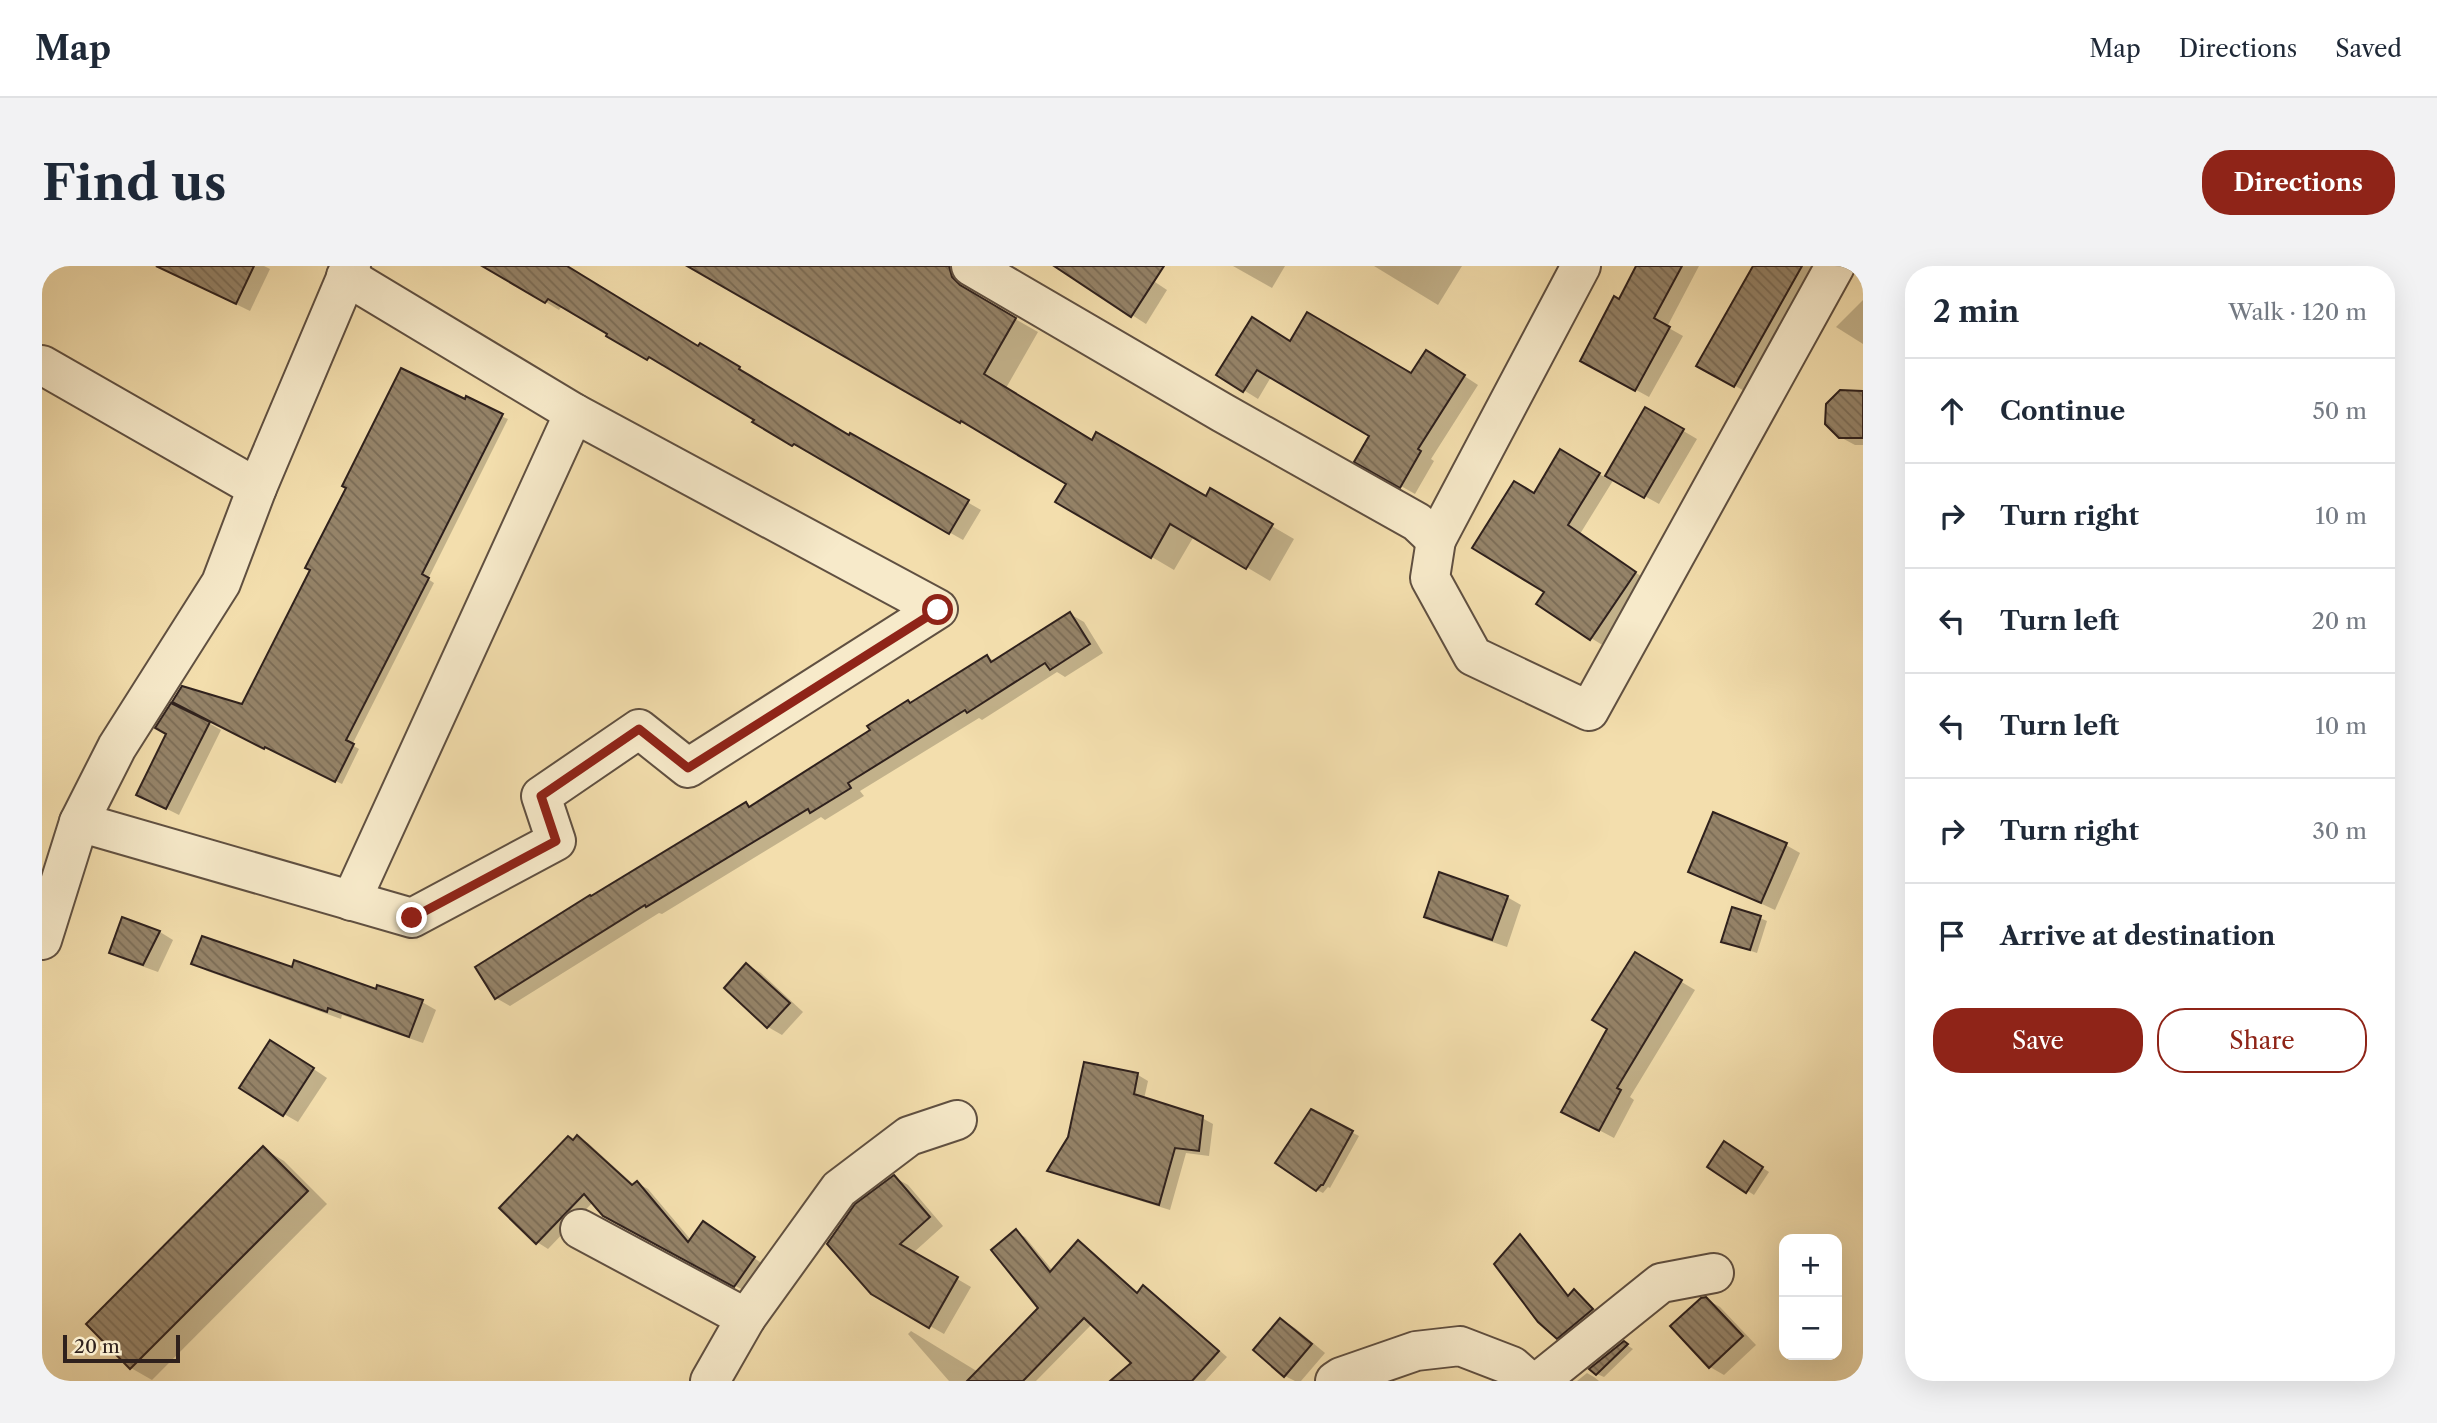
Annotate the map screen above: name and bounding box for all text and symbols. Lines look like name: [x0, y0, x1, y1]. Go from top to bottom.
text: Map: [35, 28, 111, 69]
text: Map: [2089, 34, 2141, 63]
text: Directions: [2179, 34, 2297, 63]
text: Saved: [2335, 34, 2402, 63]
button: Directions: [2202, 150, 2395, 215]
text: Find us: [42, 152, 226, 213]
text: 2 min: [1933, 293, 2019, 330]
text: Walk · 120 m: [2228, 298, 2367, 326]
icon: ahead: [1933, 392, 1971, 430]
text: Continue: [2000, 395, 2125, 427]
text: 50 m: [2312, 397, 2367, 425]
icon: right: [1933, 497, 1971, 535]
text: Turn right: [2000, 500, 2139, 532]
text: 10 m: [2315, 502, 2367, 530]
route start: [922, 594, 953, 625]
icon: left: [1933, 602, 1971, 640]
text: Turn left: [2000, 605, 2119, 637]
text: 20 m: [2312, 607, 2367, 635]
icon: left: [1933, 707, 1971, 745]
text: Turn left: [2000, 710, 2119, 742]
text: 10 m: [2315, 712, 2367, 740]
icon: right: [1933, 812, 1971, 850]
text: Turn right: [2000, 815, 2139, 847]
text: 30 m: [2312, 817, 2367, 845]
route end: [396, 902, 427, 933]
icon: arrive: [1933, 917, 1971, 955]
text: Arrive at destination: [2000, 920, 2275, 952]
button: Save: [1933, 1008, 2143, 1073]
button: Share: [2157, 1008, 2367, 1073]
map controls: [1779, 1234, 1842, 1360]
button: +: [1779, 1234, 1842, 1297]
button: −: [1779, 1297, 1842, 1360]
scale bar: [63, 1332, 180, 1364]
text: 20 m: [74, 1335, 120, 1358]

